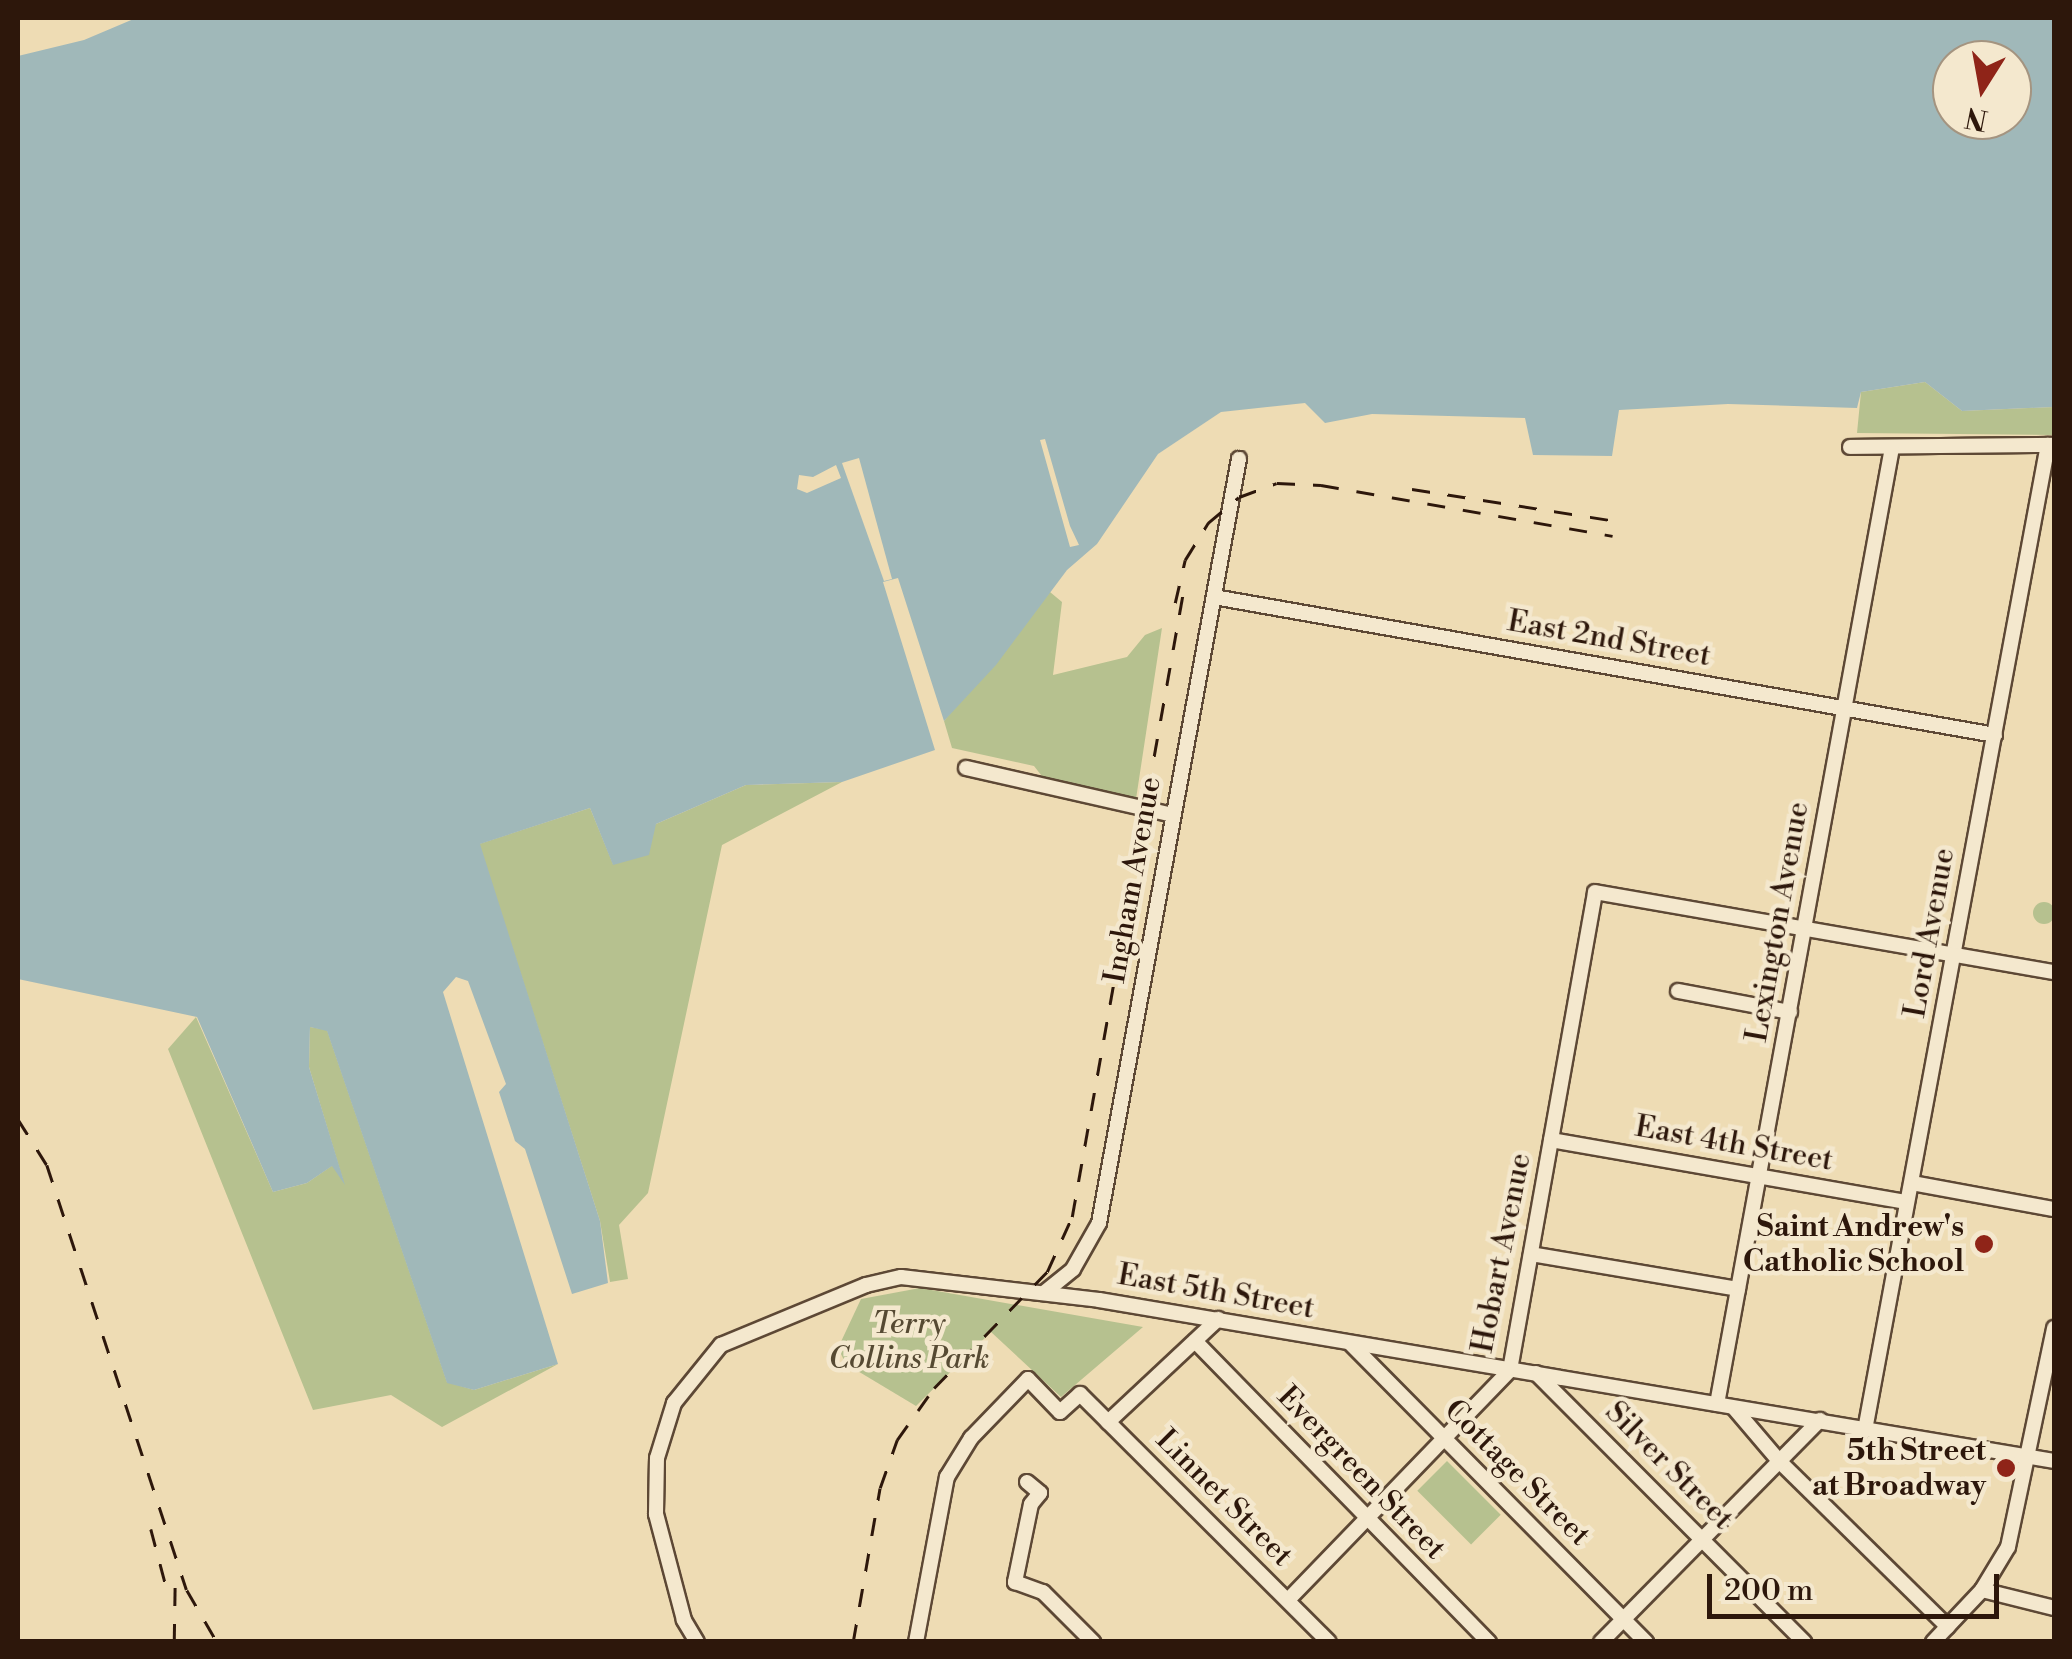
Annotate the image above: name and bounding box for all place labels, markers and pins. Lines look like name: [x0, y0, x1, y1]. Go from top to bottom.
place label: Saint Andrew's Catholic School: [1743, 1209, 1964, 1280]
marker: Saint Andrew's Catholic School: [1973, 1233, 1995, 1255]
place label: 5th Street at Broadway: [1812, 1433, 1986, 1504]
marker: 5th Street at Broadway: [1995, 1457, 2017, 1479]

